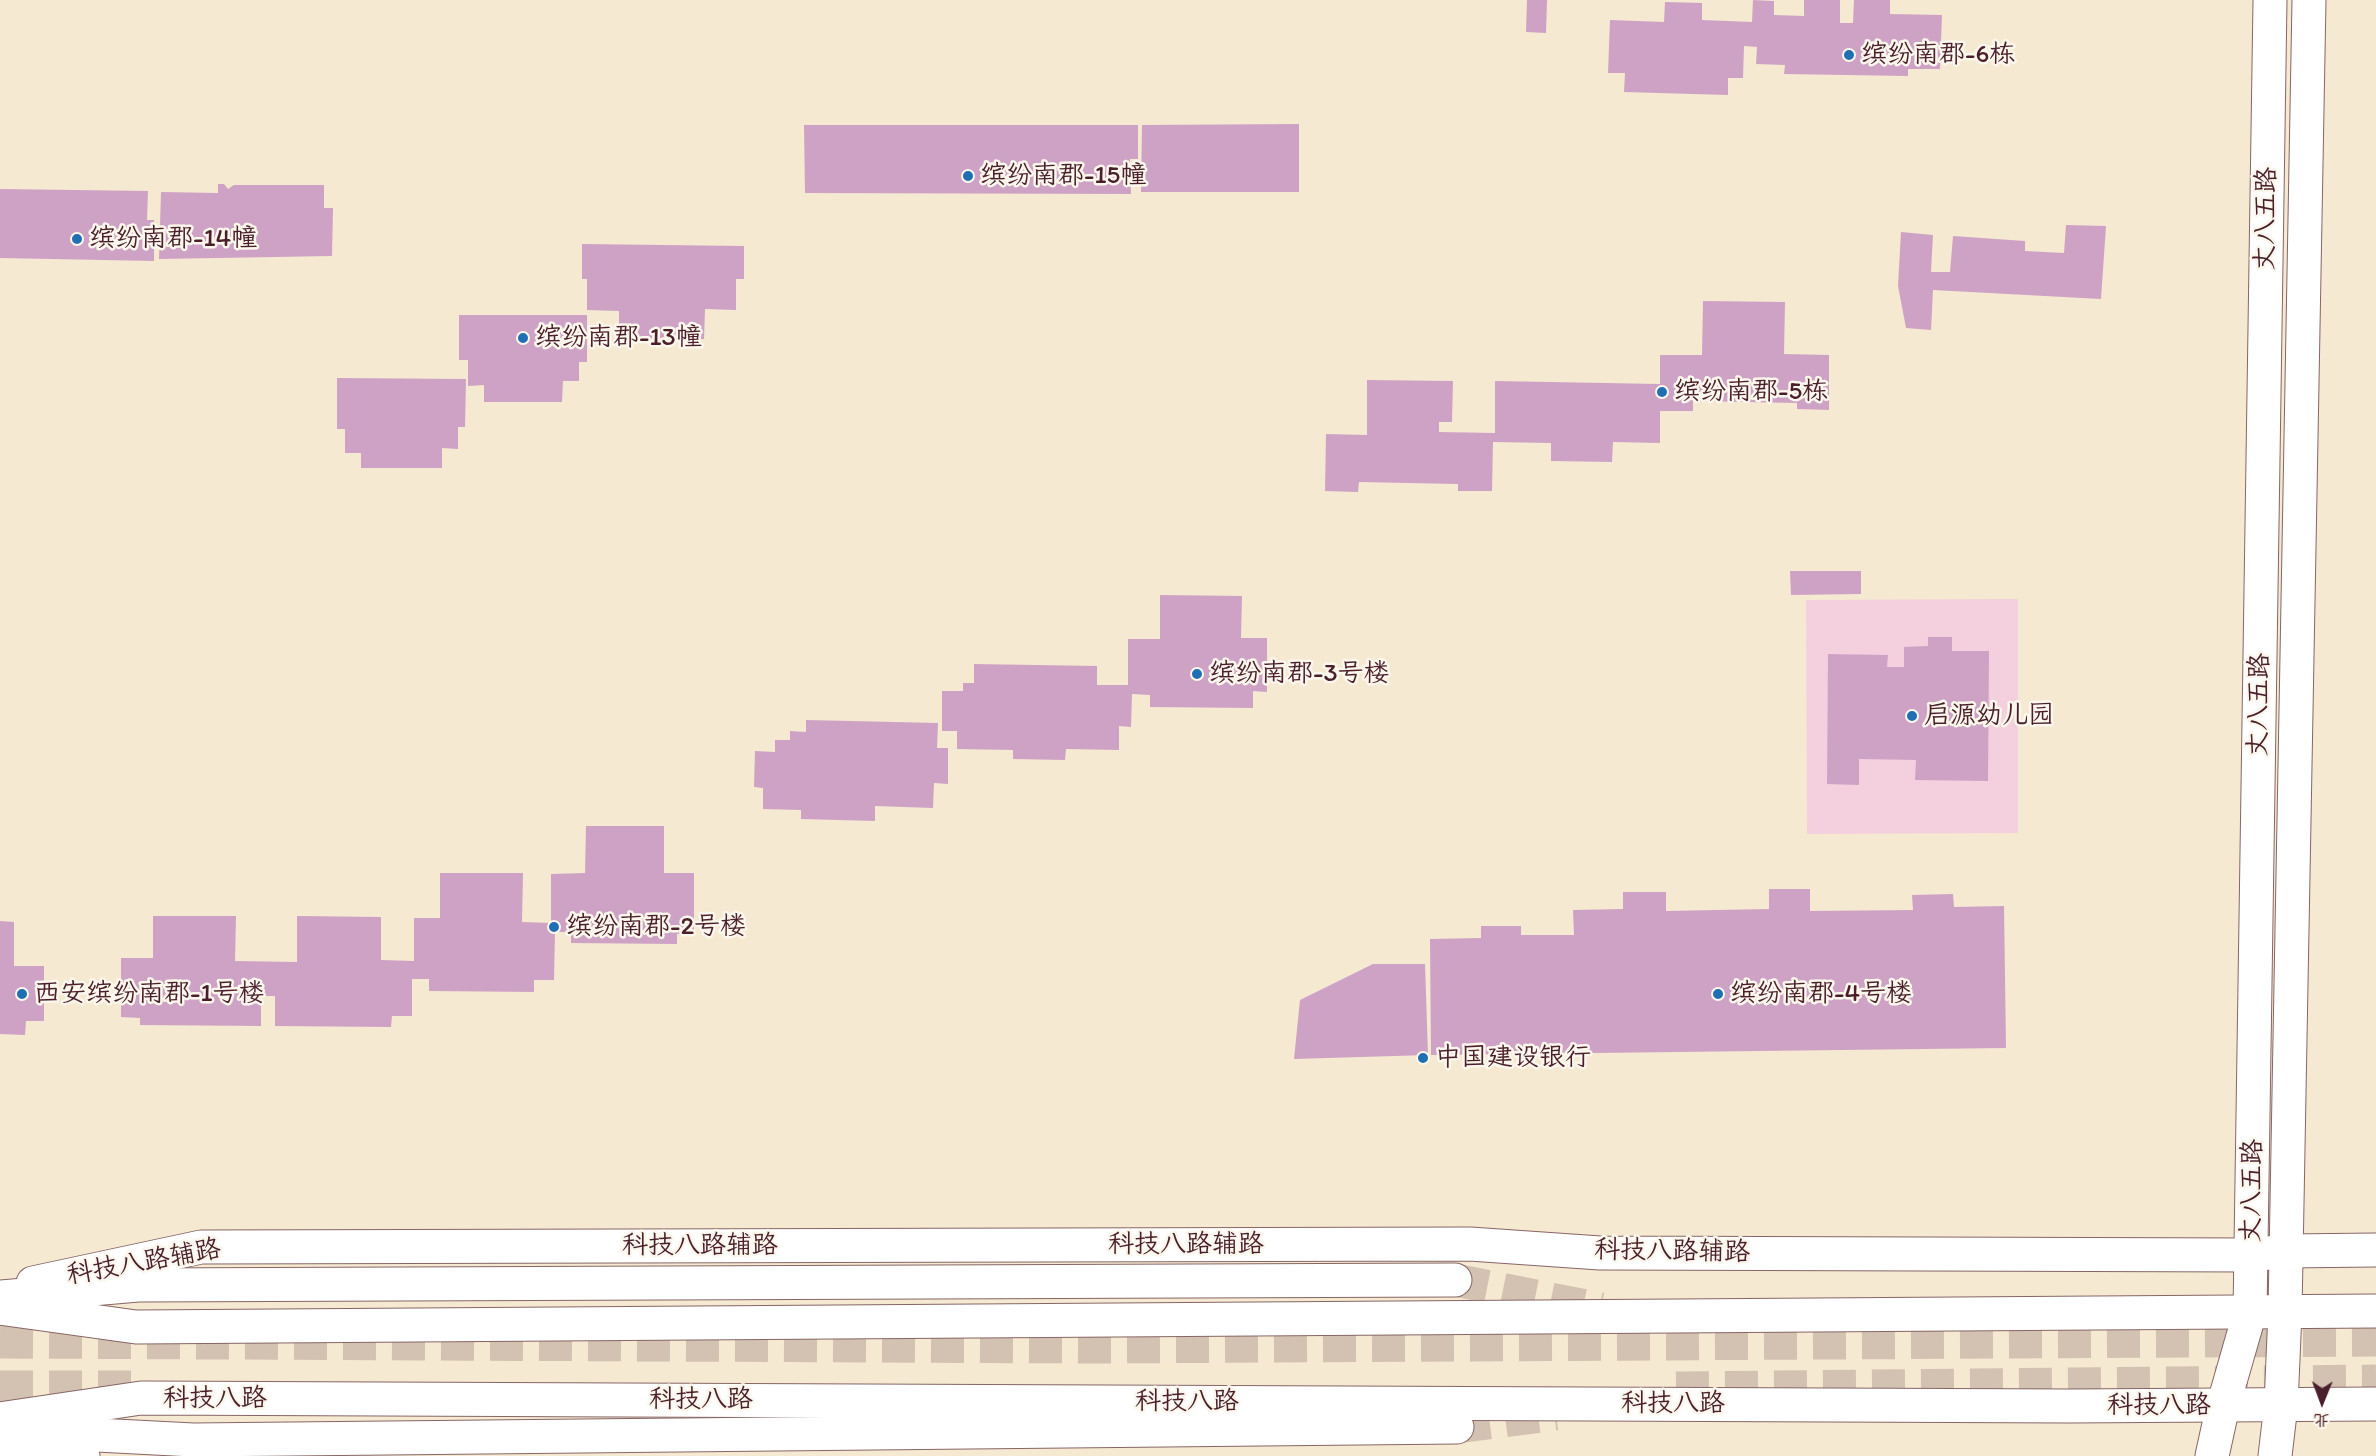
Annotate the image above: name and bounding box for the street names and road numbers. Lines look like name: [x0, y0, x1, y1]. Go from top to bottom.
street label: 丈八五路: [2250, 167, 2284, 271]
street label: 丈八五路: [2243, 653, 2277, 757]
street label: 丈八五路: [2236, 1139, 2270, 1243]
street label: 科技八路辅路: [1108, 1229, 1264, 1261]
street label: 科技八路辅路: [622, 1230, 778, 1262]
street label: 科技八路辅路: [64, 1234, 224, 1292]
street label: 科技八路辅路: [1594, 1235, 1750, 1269]
street label: 科技八路: [163, 1383, 267, 1415]
street label: 科技八路: [649, 1384, 753, 1416]
street label: 科技八路: [1135, 1386, 1239, 1418]
street label: 科技八路: [1621, 1388, 1725, 1420]
street label: 科技八路: [2107, 1390, 2211, 1422]

